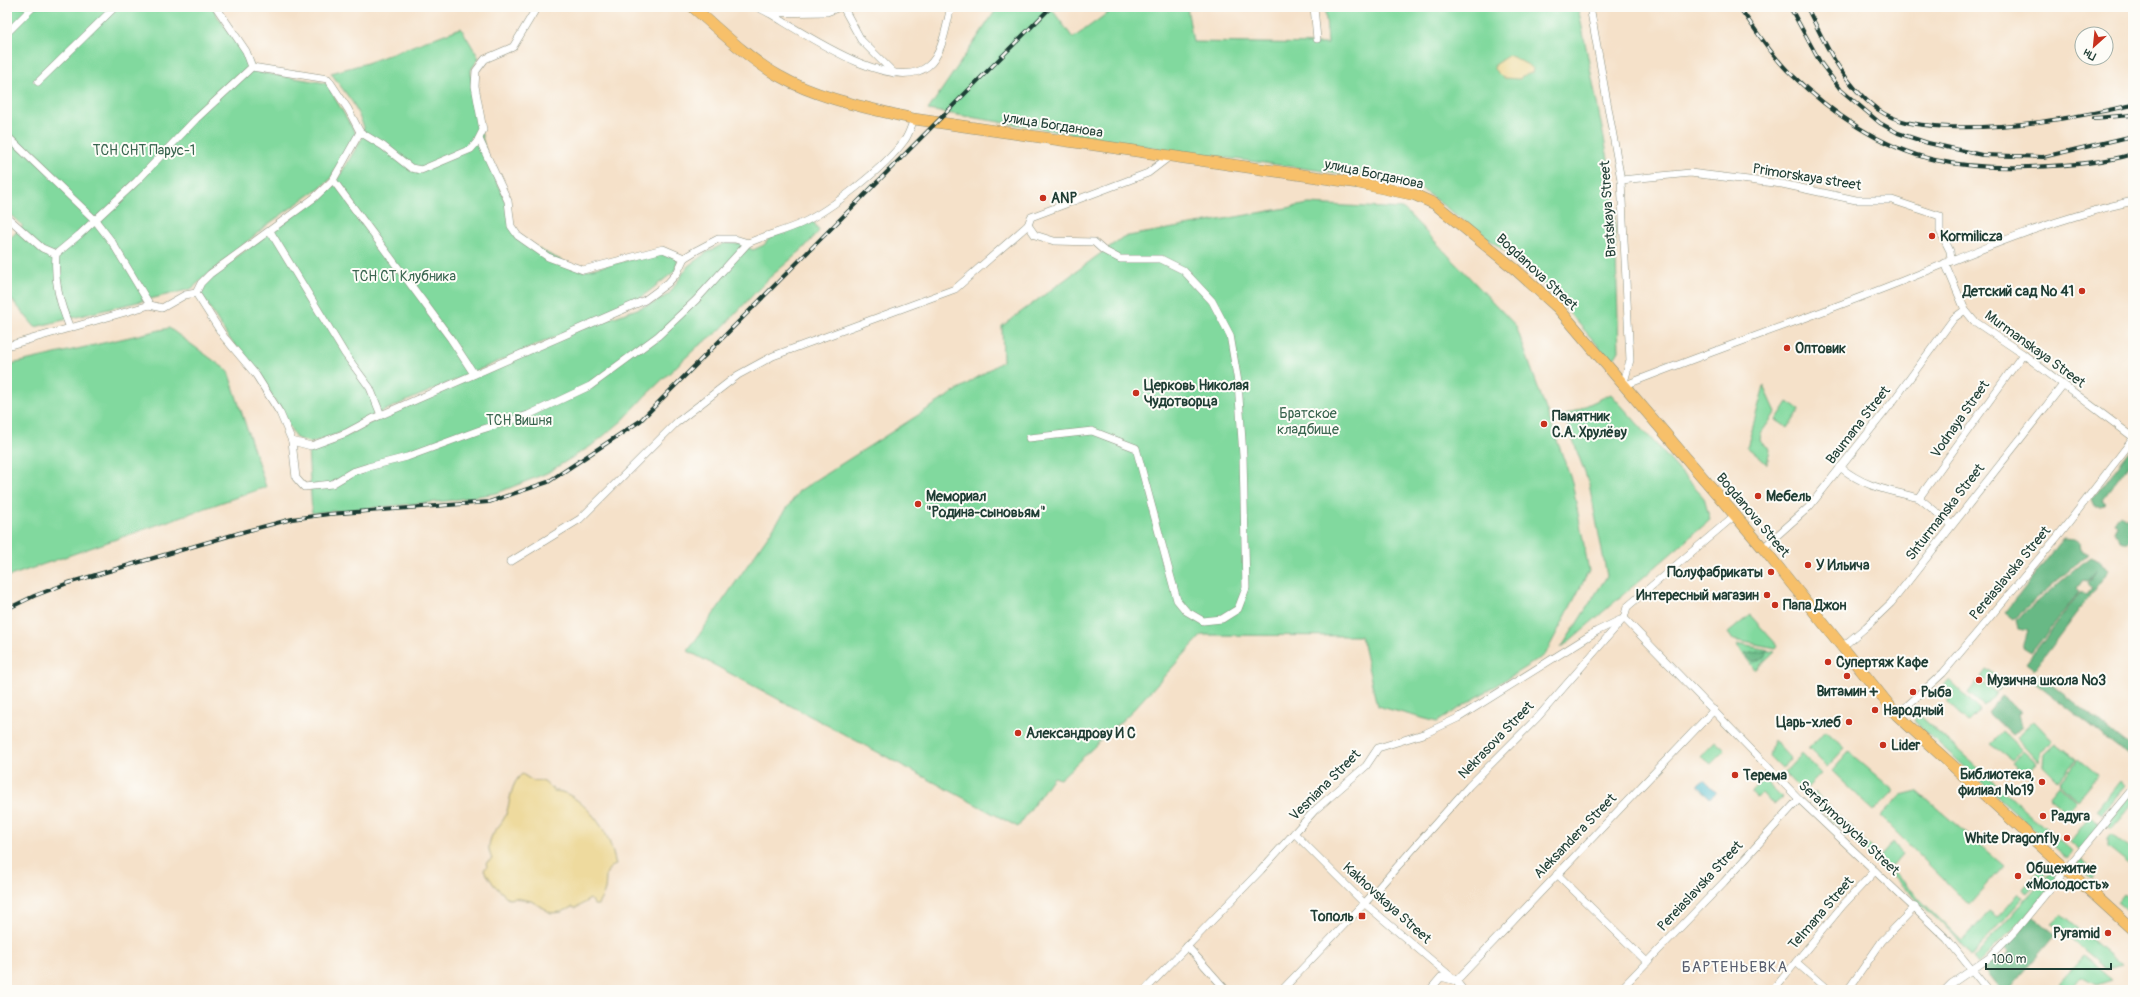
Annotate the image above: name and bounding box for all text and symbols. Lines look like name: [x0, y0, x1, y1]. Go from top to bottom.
north arrow: [2074, 26, 2114, 66]
text: Пн: [2081, 46, 2098, 63]
street label: улица Богданова: [1001, 109, 1104, 141]
park label: ТСН СНТ Парус-1: [93, 142, 195, 159]
street label: улица Богданова: [1322, 155, 1425, 193]
street label: Bratskaya Street: [1596, 160, 1620, 258]
street label: Primorskaya street: [1751, 160, 1863, 194]
place label: ANP: [1051, 190, 1078, 207]
marker: ANP: [1038, 193, 1048, 203]
place label: Kormilicza: [1940, 228, 2003, 245]
street label: Bogdanova Street: [1493, 230, 1581, 314]
marker: Kormilicza: [1927, 231, 1937, 241]
park label: ТСН СТ Клубника: [352, 268, 456, 285]
place label: Детский сад № 41: [1962, 283, 2074, 300]
marker: Детский сад № 41: [2077, 286, 2087, 296]
street label: Murmanskaya Street: [1981, 307, 2089, 391]
place label: Оптовик: [1795, 340, 1846, 357]
marker: Оптовик: [1782, 343, 1792, 353]
place label: Церковь Николая Чудотворца: [1144, 377, 1249, 410]
street label: Vodnaya Street: [1927, 377, 1993, 461]
street label: Baumana Street: [1822, 382, 1894, 468]
marker: Церковь Николая Чудотворца: [1131, 388, 1141, 398]
park label: Братское кладбище: [1277, 405, 1339, 438]
place label: Памятник С.А. Хрулёву: [1552, 408, 1627, 441]
park label: ТСН Вишня: [486, 412, 552, 429]
marker: Памятник С.А. Хрулёву: [1539, 419, 1549, 429]
street label: Shturmanska Street: [1902, 460, 1988, 564]
street label: Bogdanova Street: [1713, 469, 1793, 561]
place label: Мемориал "Родина-сыновьям": [926, 488, 1046, 521]
place label: Мебель: [1766, 488, 1812, 505]
marker: Мебель: [1753, 491, 1763, 501]
marker: Мемориал "Родина-сыновьям": [913, 499, 923, 509]
street label: Pereiaslavska Street: [1966, 522, 2054, 623]
place label: У Ильича: [1816, 557, 1870, 574]
marker: У Ильича: [1803, 560, 1813, 570]
place label: Полуфабрикаты: [1667, 564, 1763, 581]
marker: Полуфабрикаты: [1766, 567, 1776, 577]
place label: Интересный магазин: [1636, 587, 1759, 604]
marker: Интересный магазин: [1762, 590, 1772, 600]
place label: Папа Джон: [1783, 597, 1846, 614]
marker: Папа Джон: [1770, 600, 1780, 610]
place label: Супертяж Кафе: [1836, 654, 1929, 671]
marker: Супертяж Кафе: [1823, 657, 1833, 667]
marker: Витамин +: [1842, 671, 1852, 681]
place label: Музична школа №3: [1987, 672, 2106, 689]
marker: Музична школа №3: [1974, 675, 1984, 685]
place label: Витамин +: [1816, 683, 1879, 700]
place label: Рыба: [1921, 684, 1952, 701]
marker: Рыба: [1908, 687, 1918, 697]
street label: Nekrasova Street: [1455, 697, 1538, 782]
place label: Народный: [1883, 702, 1944, 719]
marker: Народный: [1870, 705, 1880, 715]
place label: Царь-хлеб: [1776, 714, 1841, 731]
marker: Царь-хлеб: [1844, 717, 1854, 727]
place label: Александрову И С: [1026, 725, 1136, 742]
marker: Александрову И С: [1013, 728, 1023, 738]
place label: Lider: [1891, 737, 1921, 754]
marker: Lider: [1878, 740, 1888, 750]
street label: Vesniana Street: [1286, 746, 1364, 824]
place label: Библиотека, филиал №19: [1958, 766, 2034, 799]
place label: Терема: [1742, 767, 1787, 784]
marker: Терема: [1730, 770, 1740, 780]
street label: Serafymovycha Street: [1795, 777, 1903, 879]
marker: Библиотека, филиал №19: [2037, 777, 2047, 787]
street label: Aleksandera Street: [1530, 790, 1620, 882]
place label: Радуга: [2051, 808, 2091, 825]
marker: Радуга: [2038, 811, 2048, 821]
place label: White Dragonfly: [1965, 830, 2059, 847]
marker: White Dragonfly: [2062, 833, 2072, 843]
street label: Pereiaslavska Street: [1654, 837, 1746, 935]
street label: Kakhovskaya Street: [1339, 859, 1435, 947]
place label: Общежитие «Молодость»: [2026, 860, 2110, 893]
marker: Общежитие «Молодость»: [2013, 871, 2023, 881]
street label: Telmana Street: [1785, 873, 1858, 953]
place label: Тополь: [1309, 908, 1354, 925]
marker: Тополь: [1357, 911, 1367, 921]
place label: Pyramid: [2053, 925, 2100, 942]
marker: Pyramid: [2103, 928, 2113, 938]
scale bar: [1986, 945, 2111, 971]
text: 100 m: [1992, 952, 2027, 967]
district label: БАРТЕНЬЕВКА: [1682, 958, 1788, 977]

